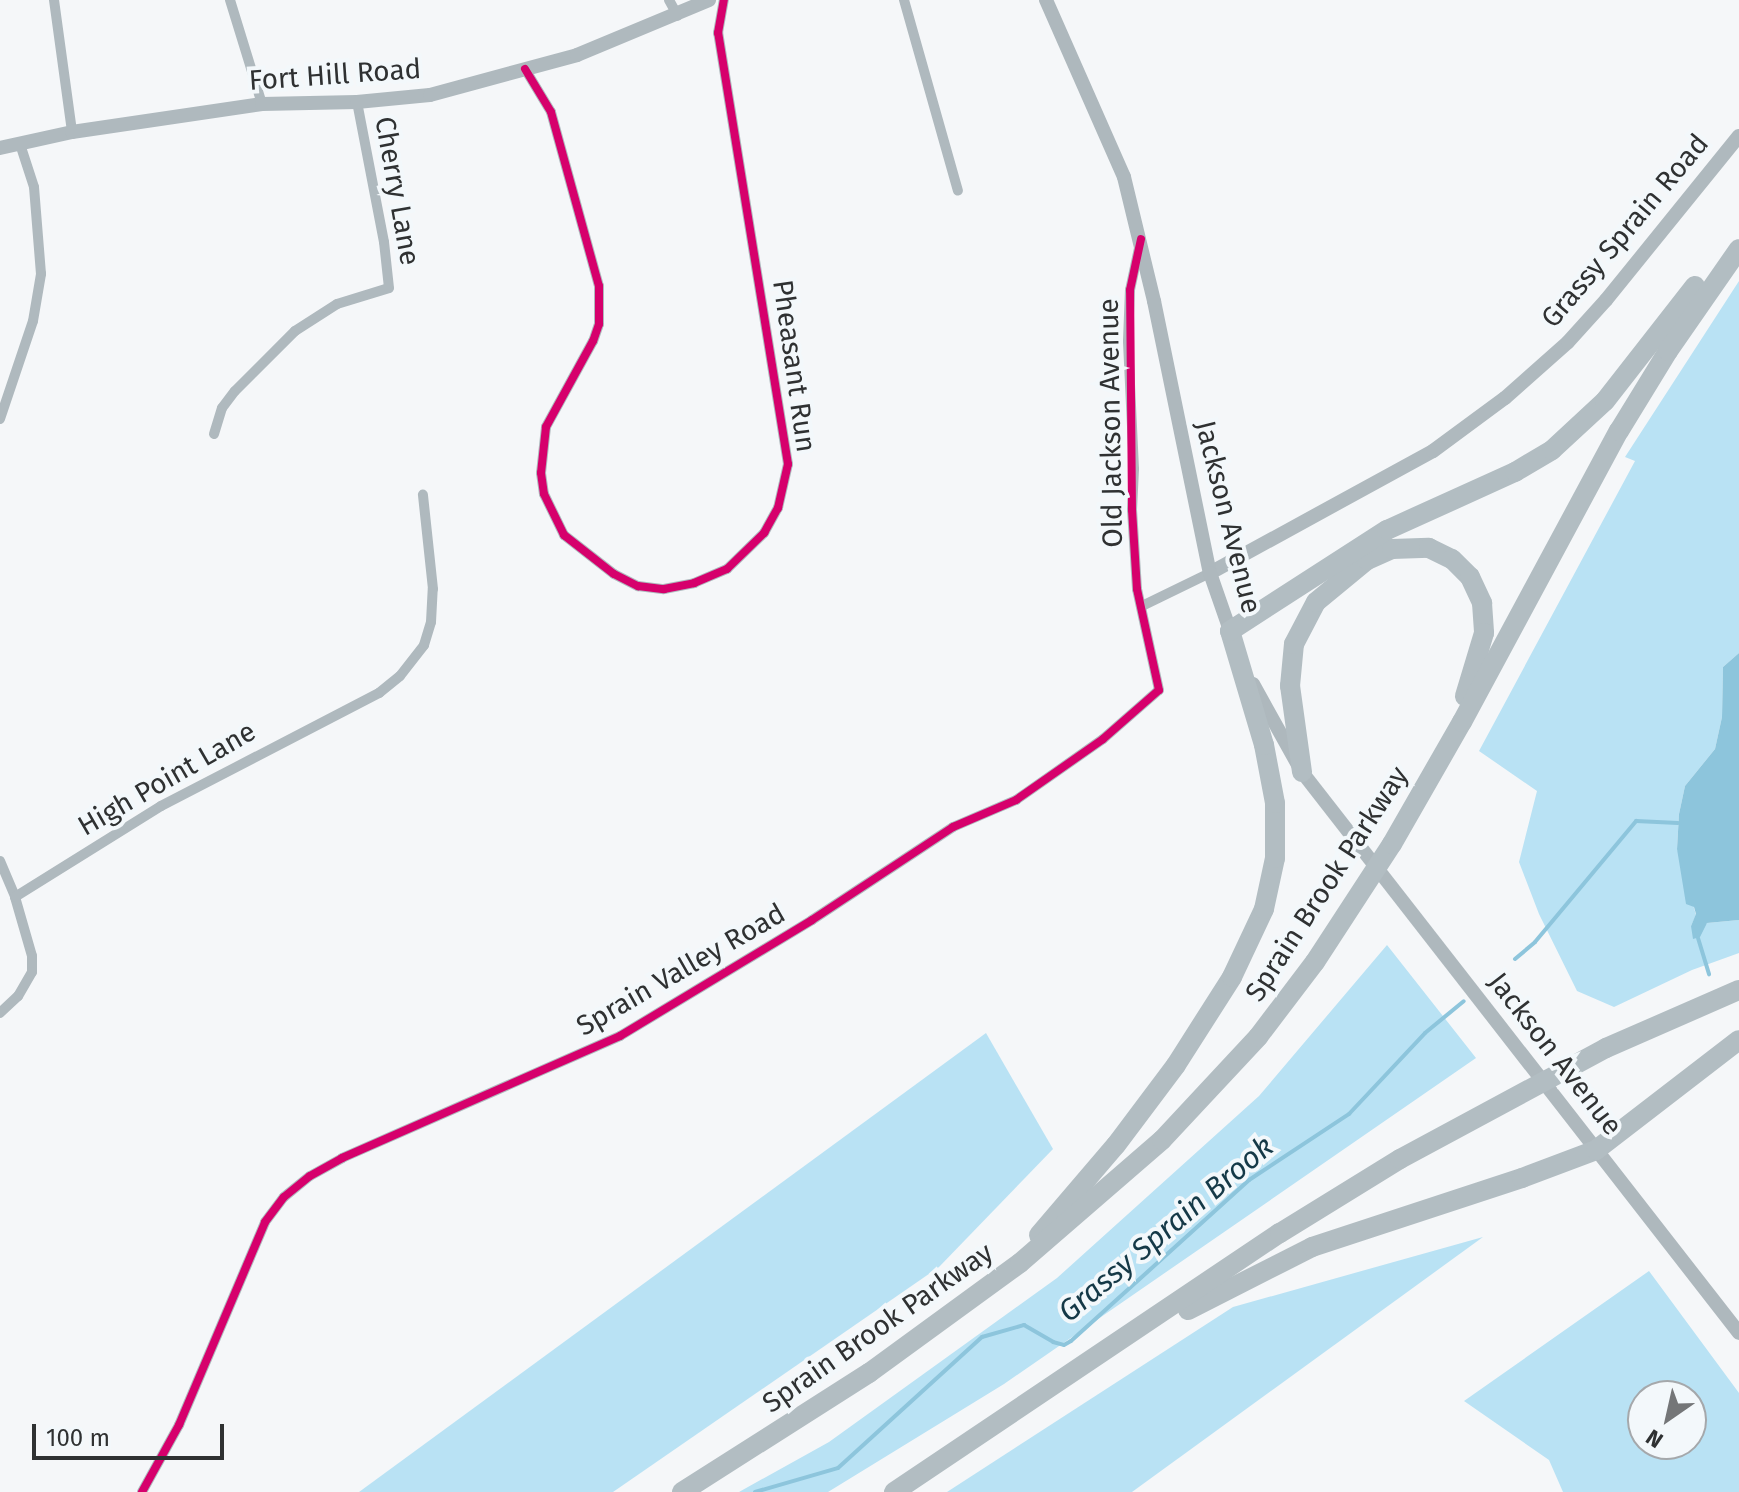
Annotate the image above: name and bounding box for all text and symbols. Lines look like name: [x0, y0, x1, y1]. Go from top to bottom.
street label: Fort Hill Road: [248, 52, 422, 98]
street label: Cherry Lane: [367, 114, 427, 268]
street label: Grassy Sprain Road: [1534, 127, 1716, 335]
street label: Pheasant Run: [765, 278, 823, 454]
street label: Old Jackson Avenue: [1092, 298, 1130, 548]
street label: Jackson Avenue: [1188, 417, 1268, 617]
street label: High Point Lane: [72, 715, 262, 843]
street label: Sprain Brook Parkway: [1238, 760, 1416, 1008]
street label: Sprain Valley Road: [571, 897, 791, 1043]
street label: Jackson Avenue: [1481, 966, 1629, 1142]
water label: Grassy Sprain Brook: [1051, 1128, 1281, 1330]
street label: Sprain Brook Parkway: [756, 1236, 1000, 1420]
north arrow: [1627, 1380, 1707, 1460]
scale bar: [36, 1408, 228, 1458]
text: N: [1641, 1423, 1668, 1454]
text: 100 m: [46, 1424, 110, 1452]

